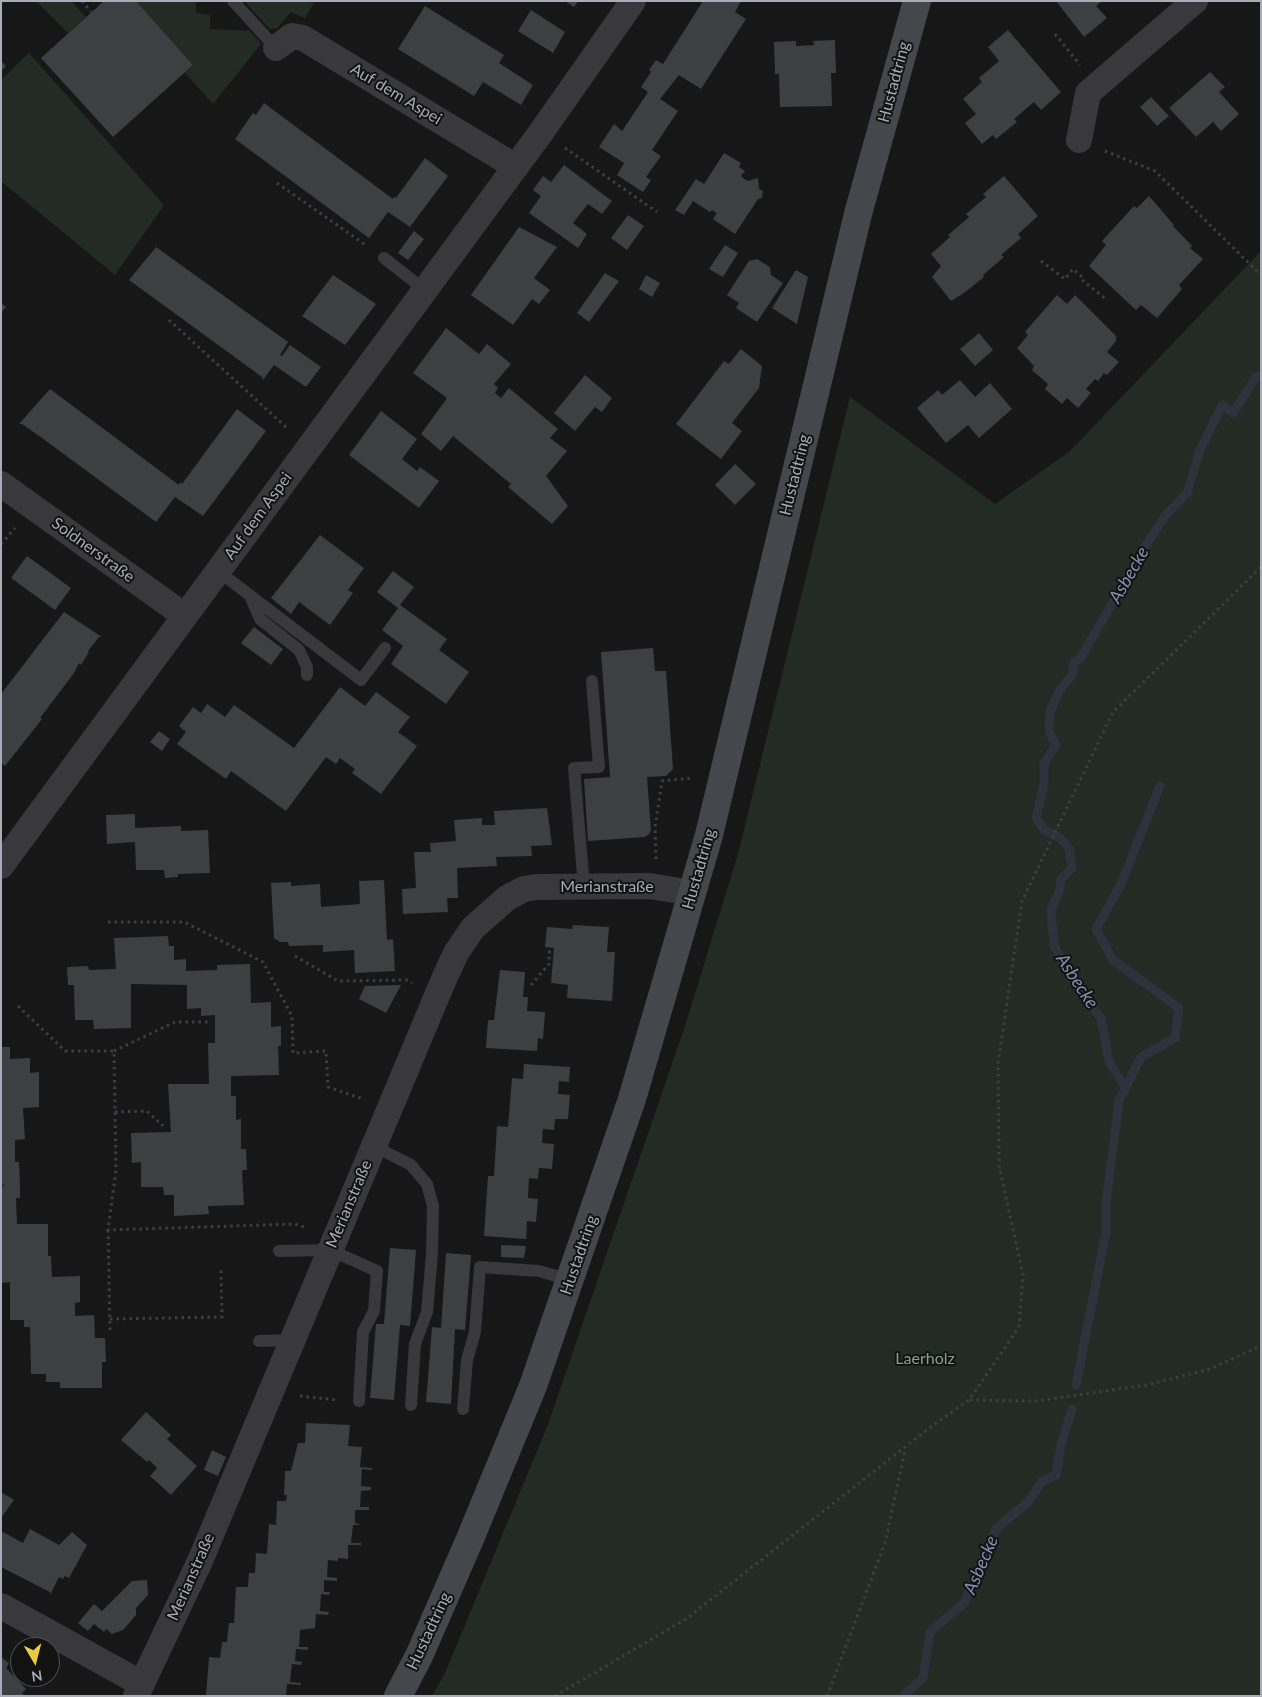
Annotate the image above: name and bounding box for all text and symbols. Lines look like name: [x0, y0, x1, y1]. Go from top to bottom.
street label: Hustadtring: [874, 39, 914, 125]
street label: Auf dem Aspei: [347, 59, 445, 129]
street label: Hustadtring: [776, 432, 814, 518]
street label: Auf dem Aspei: [220, 469, 296, 563]
street label: Soldnerstraße: [48, 514, 138, 586]
water label: Asbecke: [1104, 543, 1154, 607]
street label: Hustadtring: [678, 826, 720, 912]
street label: Merianstraße: [560, 877, 654, 897]
water label: Asbecke: [1051, 949, 1103, 1013]
street label: Merianstraße: [322, 1157, 376, 1251]
street label: Hustadtring: [556, 1213, 602, 1297]
park label: Laerholz: [895, 1349, 955, 1369]
street label: Merianstraße: [163, 1530, 219, 1624]
water label: Asbecke: [959, 1532, 1003, 1598]
street label: Hustadtring: [403, 1589, 455, 1673]
north arrow: [10, 1637, 60, 1687]
text: N: [30, 1667, 44, 1686]

